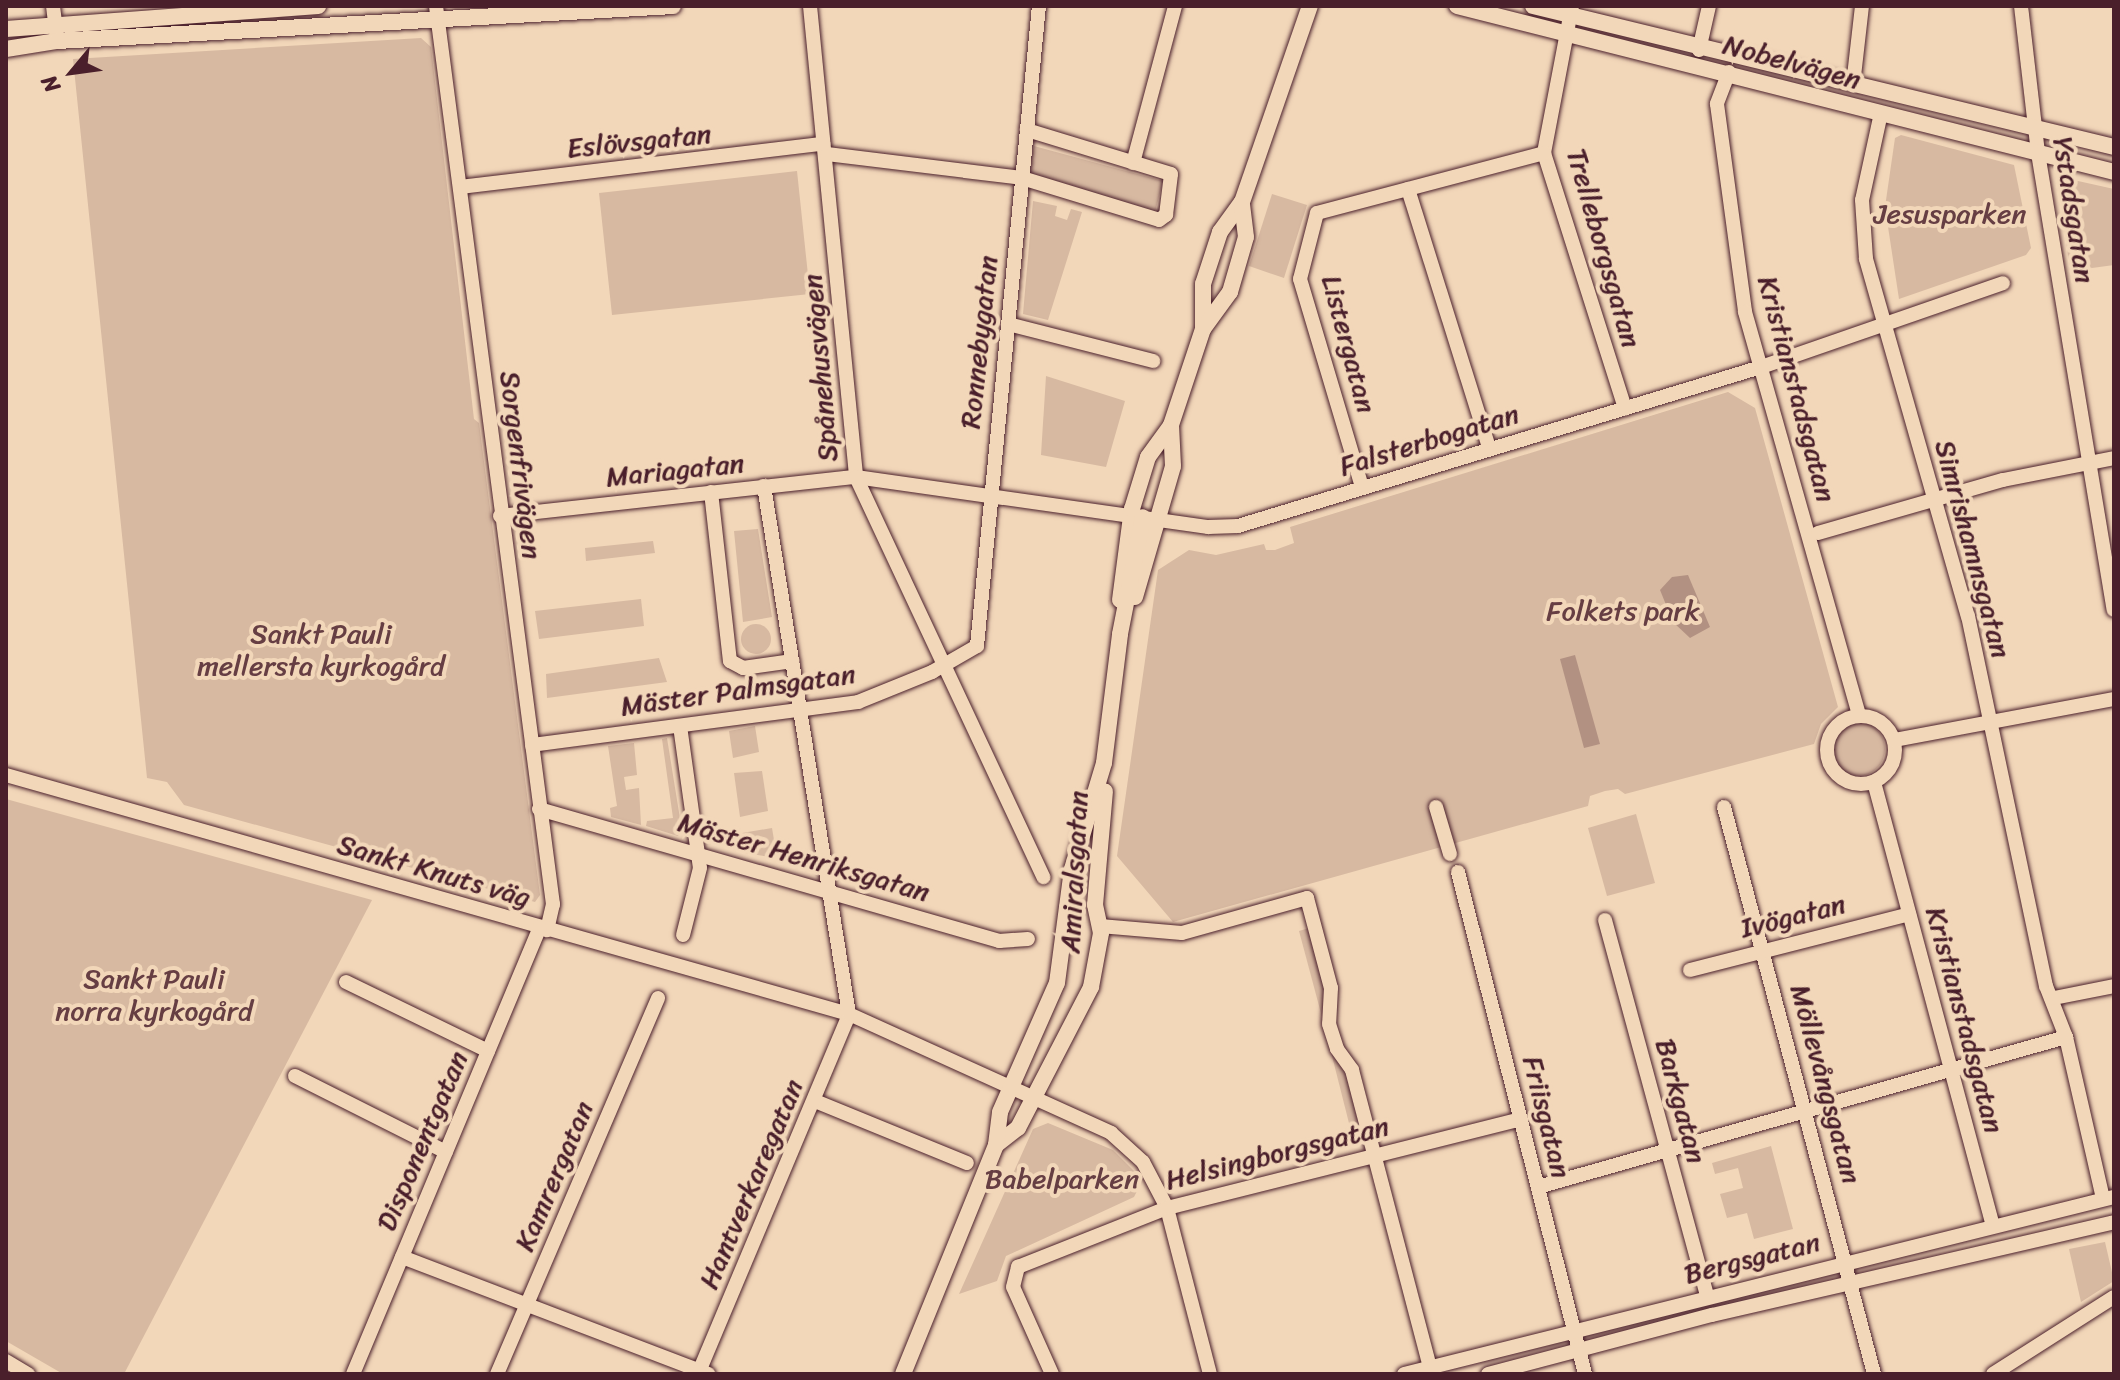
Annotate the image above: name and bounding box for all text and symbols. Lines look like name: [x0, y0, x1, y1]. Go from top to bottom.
street label: Nobelvägen: [1719, 28, 1865, 96]
north arrow: [32, 32, 112, 112]
text: N: [30, 68, 71, 100]
street label: Eslövsgatan: [565, 117, 713, 165]
street label: Ystadsgatan: [2046, 134, 2102, 286]
street label: Trelleborgsgatan: [1560, 145, 1648, 351]
park label: Jesusparken: [1873, 197, 2027, 231]
street label: Ronnebygatan: [953, 254, 1005, 430]
street label: Listergatan: [1314, 271, 1384, 417]
street label: Kristianstadsgatan: [1751, 272, 1843, 506]
street label: Spånehusvägen: [795, 273, 845, 463]
street label: Sorgenfrivägen: [493, 369, 549, 561]
street label: Falsterbogatan: [1335, 397, 1523, 483]
street label: Simrishamnsgatan: [1928, 436, 2018, 662]
street label: Mariagatan: [604, 446, 746, 494]
park label: Folkets park: [1546, 594, 1700, 628]
park label: Sankt Pauli mellersta kyrkogård: [197, 617, 445, 683]
street label: Mäster Palmsgatan: [618, 657, 858, 723]
street label: Amiralsgatan: [1053, 790, 1095, 954]
street label: Mäster Henriksgatan: [674, 805, 934, 909]
street label: Sankt Knuts väg: [333, 827, 535, 915]
street label: Ivögatan: [1737, 887, 1849, 945]
street label: Kristianstadsgatan: [1919, 903, 2011, 1137]
park label: Sankt Pauli norra kyrkogård: [55, 962, 253, 1028]
street label: Möllevångsgatan: [1783, 981, 1869, 1187]
street label: Barkgatan: [1648, 1035, 1714, 1167]
street label: Disponentgatan: [369, 1046, 475, 1236]
street label: Friisgatan: [1516, 1052, 1578, 1182]
street label: Hantverkaregatan: [692, 1074, 810, 1294]
street label: Kamrergatan: [507, 1096, 601, 1256]
street label: Helsingborgsgatan: [1162, 1109, 1392, 1197]
park label: Babelparken: [985, 1162, 1139, 1196]
street label: Bergsgatan: [1681, 1225, 1823, 1291]

